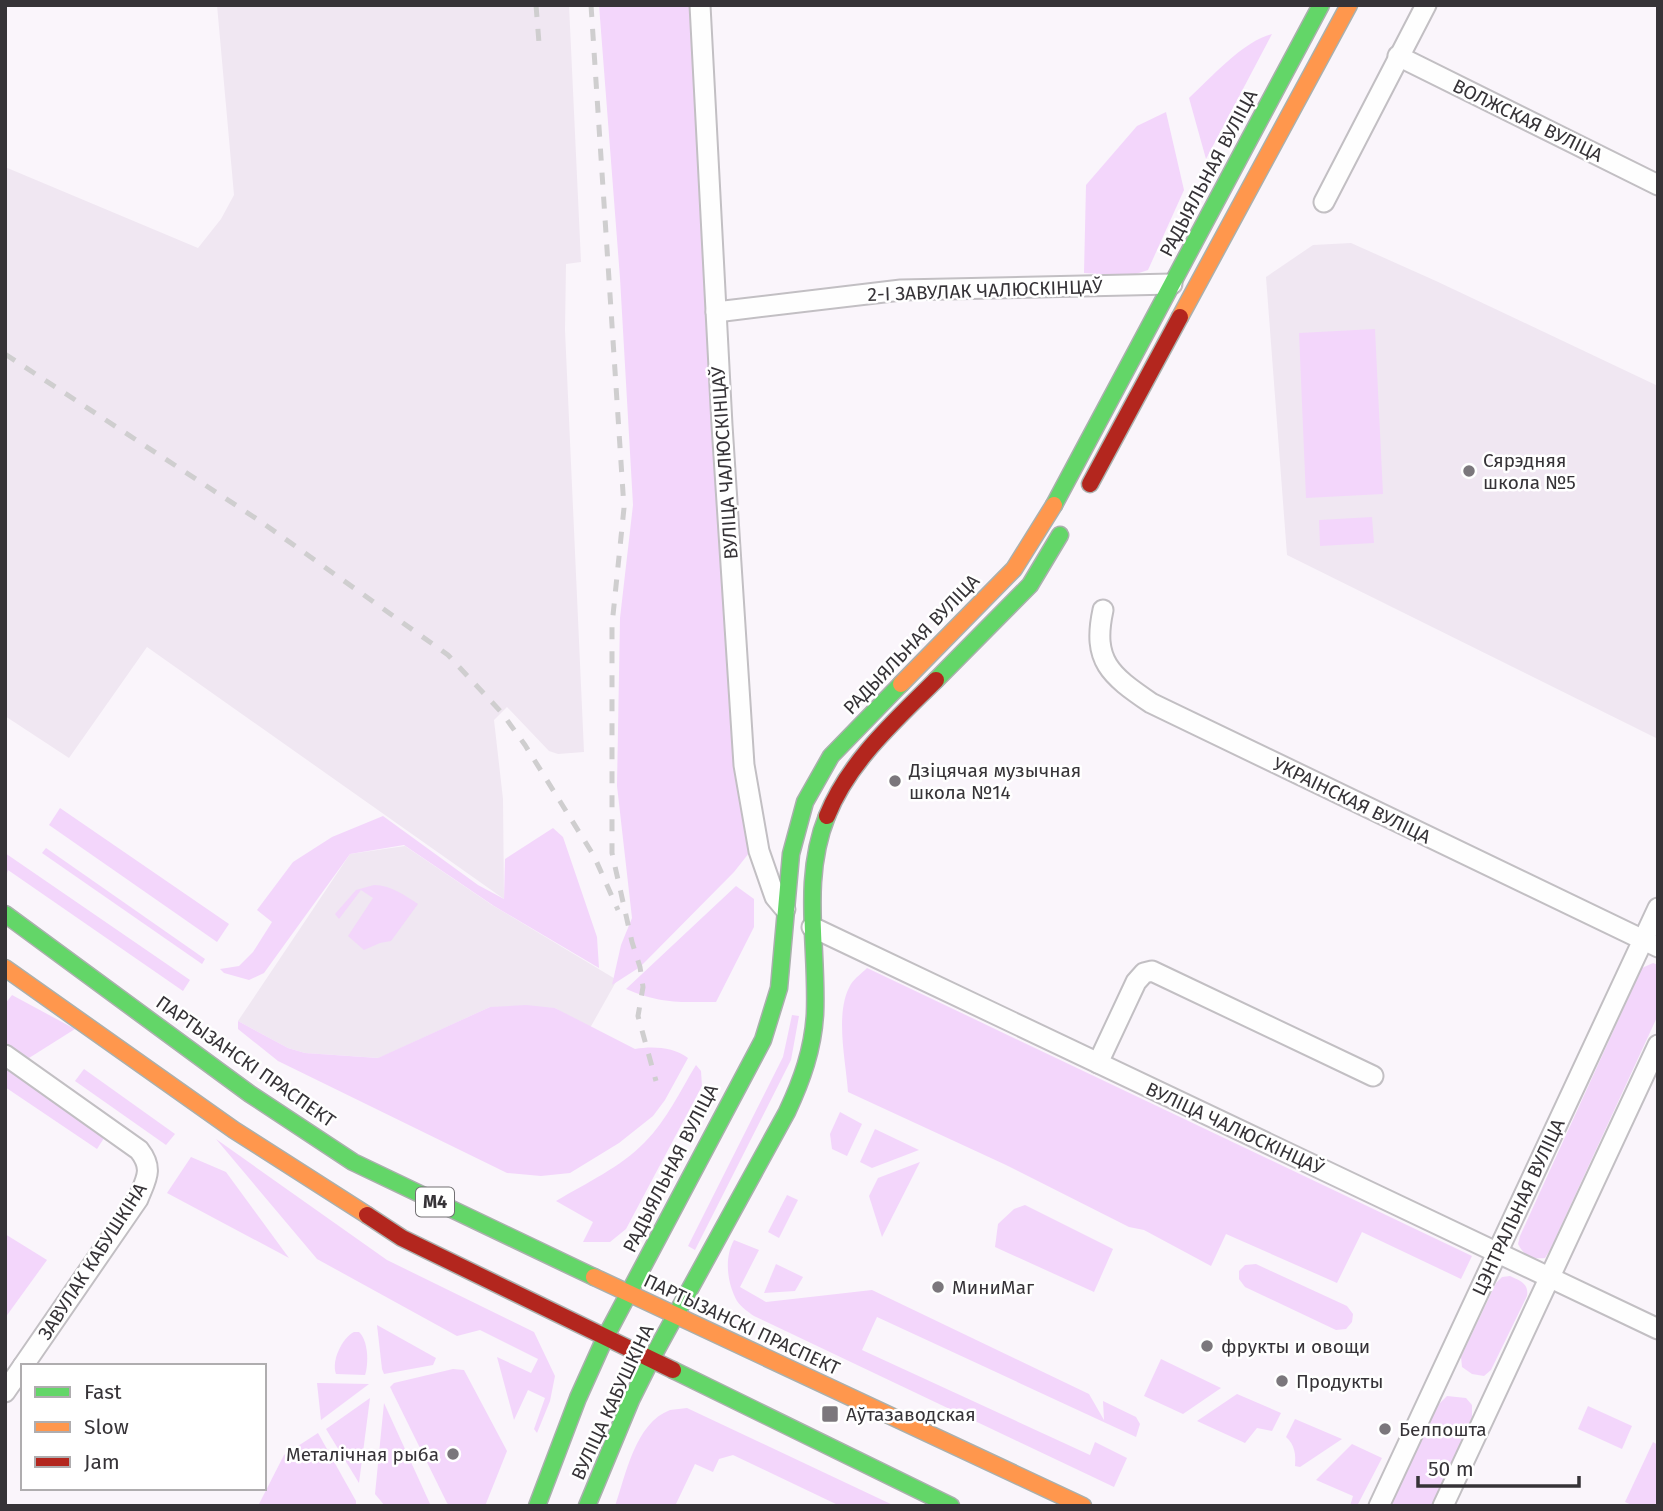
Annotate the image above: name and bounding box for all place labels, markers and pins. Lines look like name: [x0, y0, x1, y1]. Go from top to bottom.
place label: Сярэдняя школа №5: [1483, 449, 1576, 494]
marker: Сярэдняя школа №5: [1461, 463, 1477, 479]
place label: Дзіцячая музычная школа №14: [908, 759, 1081, 804]
marker: Дзіцячая музычная школа №14: [887, 773, 903, 789]
place label: МиниМаг: [952, 1276, 1035, 1299]
marker: МиниМаг: [930, 1279, 946, 1295]
place label: фрукты и овощи: [1221, 1335, 1370, 1358]
marker: фрукты и овощи: [1199, 1338, 1215, 1354]
place label: Продукты: [1296, 1370, 1383, 1393]
marker: Продукты: [1274, 1373, 1290, 1389]
place label: Аўтазаводская: [846, 1403, 976, 1426]
marker: Аўтазаводская: [820, 1404, 840, 1424]
place label: Белпошта: [1399, 1418, 1487, 1441]
marker: Белпошта: [1377, 1421, 1393, 1437]
place label: Металічная рыба: [286, 1443, 439, 1466]
marker: Металічная рыба: [445, 1446, 461, 1462]

